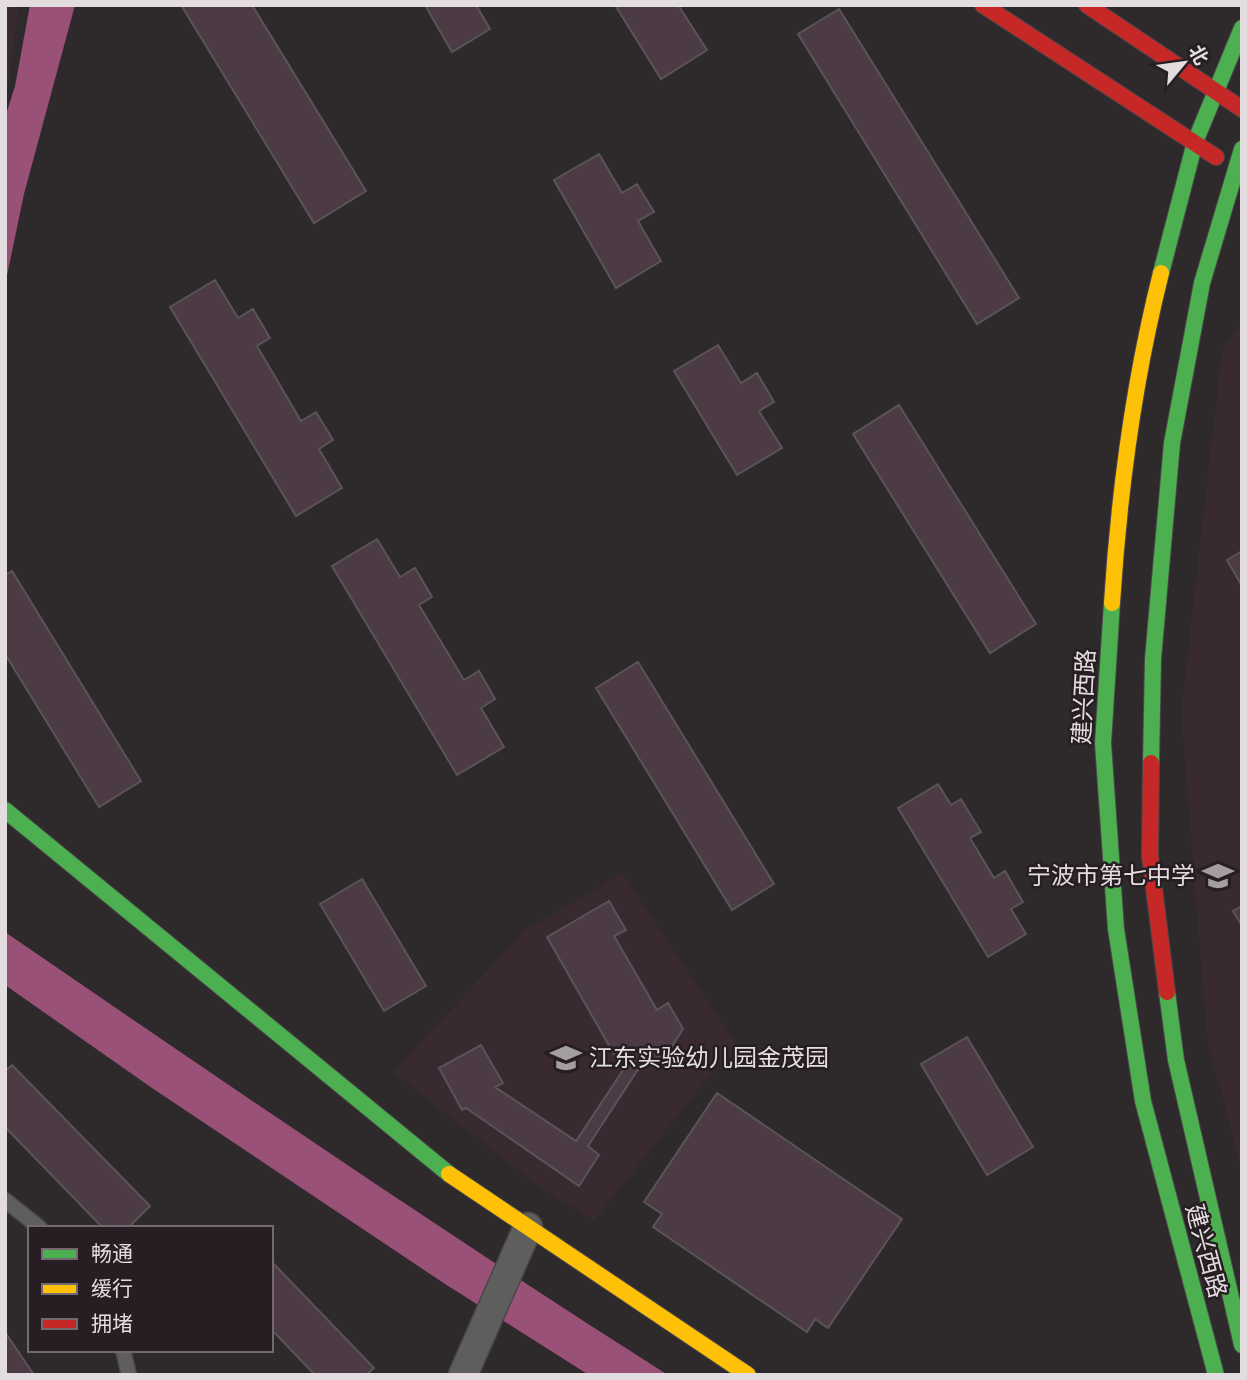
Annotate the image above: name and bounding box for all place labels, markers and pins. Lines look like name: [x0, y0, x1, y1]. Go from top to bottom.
place label: 宁波市第七中学: [1027, 858, 1195, 891]
school or university icon: 宁波市第七中学: [1201, 859, 1235, 893]
place label: 江东实验幼儿园金茂园: [589, 1040, 829, 1073]
school or university icon: 江东实验幼儿园金茂园: [549, 1041, 583, 1075]

